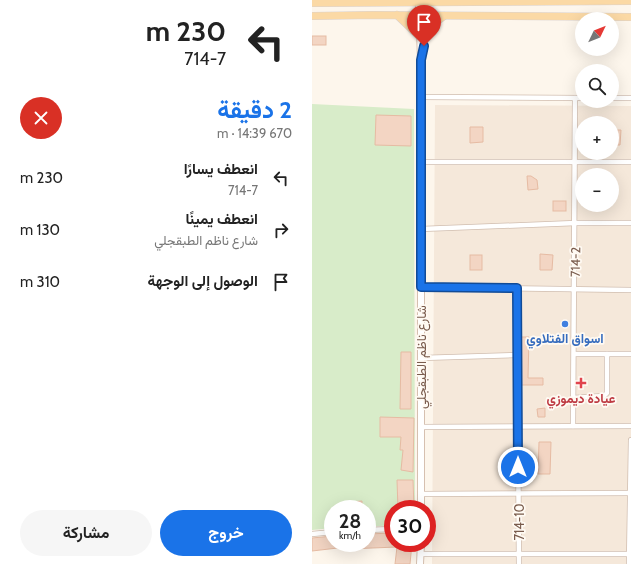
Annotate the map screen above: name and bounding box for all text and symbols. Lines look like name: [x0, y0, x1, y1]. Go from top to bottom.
pin: [407, 5, 441, 46]
icon: arrive: [413, 11, 435, 33]
north arrow: [575, 12, 619, 56]
map controls: [575, 12, 619, 212]
text: 230 m: [146, 14, 226, 48]
icon: left: [240, 16, 292, 68]
text: 714-7: [184, 48, 226, 70]
button: search: [575, 64, 619, 108]
text: 2 دقيقة: [217, 95, 292, 124]
button: close: [20, 97, 62, 139]
button: +: [575, 116, 619, 160]
text: 670 m · 14:39: [217, 125, 292, 141]
text: انعطف يسارًا: [184, 160, 258, 178]
icon: left: [270, 167, 292, 189]
button: −: [575, 168, 619, 212]
text: 230 m: [20, 169, 63, 187]
text: 714-7: [228, 182, 258, 198]
text: انعطف يمينًا: [185, 210, 258, 228]
icon: right: [270, 219, 292, 241]
text: 130 m: [20, 221, 60, 239]
text: شارع ناظم الطبقجلي: [154, 232, 258, 248]
street label: 714-2: [567, 246, 583, 277]
icon: arrive: [270, 271, 292, 293]
text: الوصول إلى الوجهة: [148, 272, 258, 290]
text: 310 m: [20, 273, 60, 291]
street label: شارع ناظم الطبقجلي: [413, 305, 432, 409]
marker: اسواق الفتلاوي: [560, 319, 570, 329]
place label: اسواق الفتلاوي: [526, 330, 604, 349]
marker: عيادة ديموزي: [575, 377, 587, 389]
place label: عيادة ديموزي: [547, 390, 616, 409]
position arrow: [497, 446, 539, 488]
speed limit sign: 30: [384, 500, 436, 552]
street label: 714-10: [511, 504, 527, 540]
text: 28: [339, 509, 361, 533]
button: مشاركة: [20, 510, 152, 556]
button: خروج: [160, 510, 292, 556]
text: km/h: [339, 529, 361, 542]

